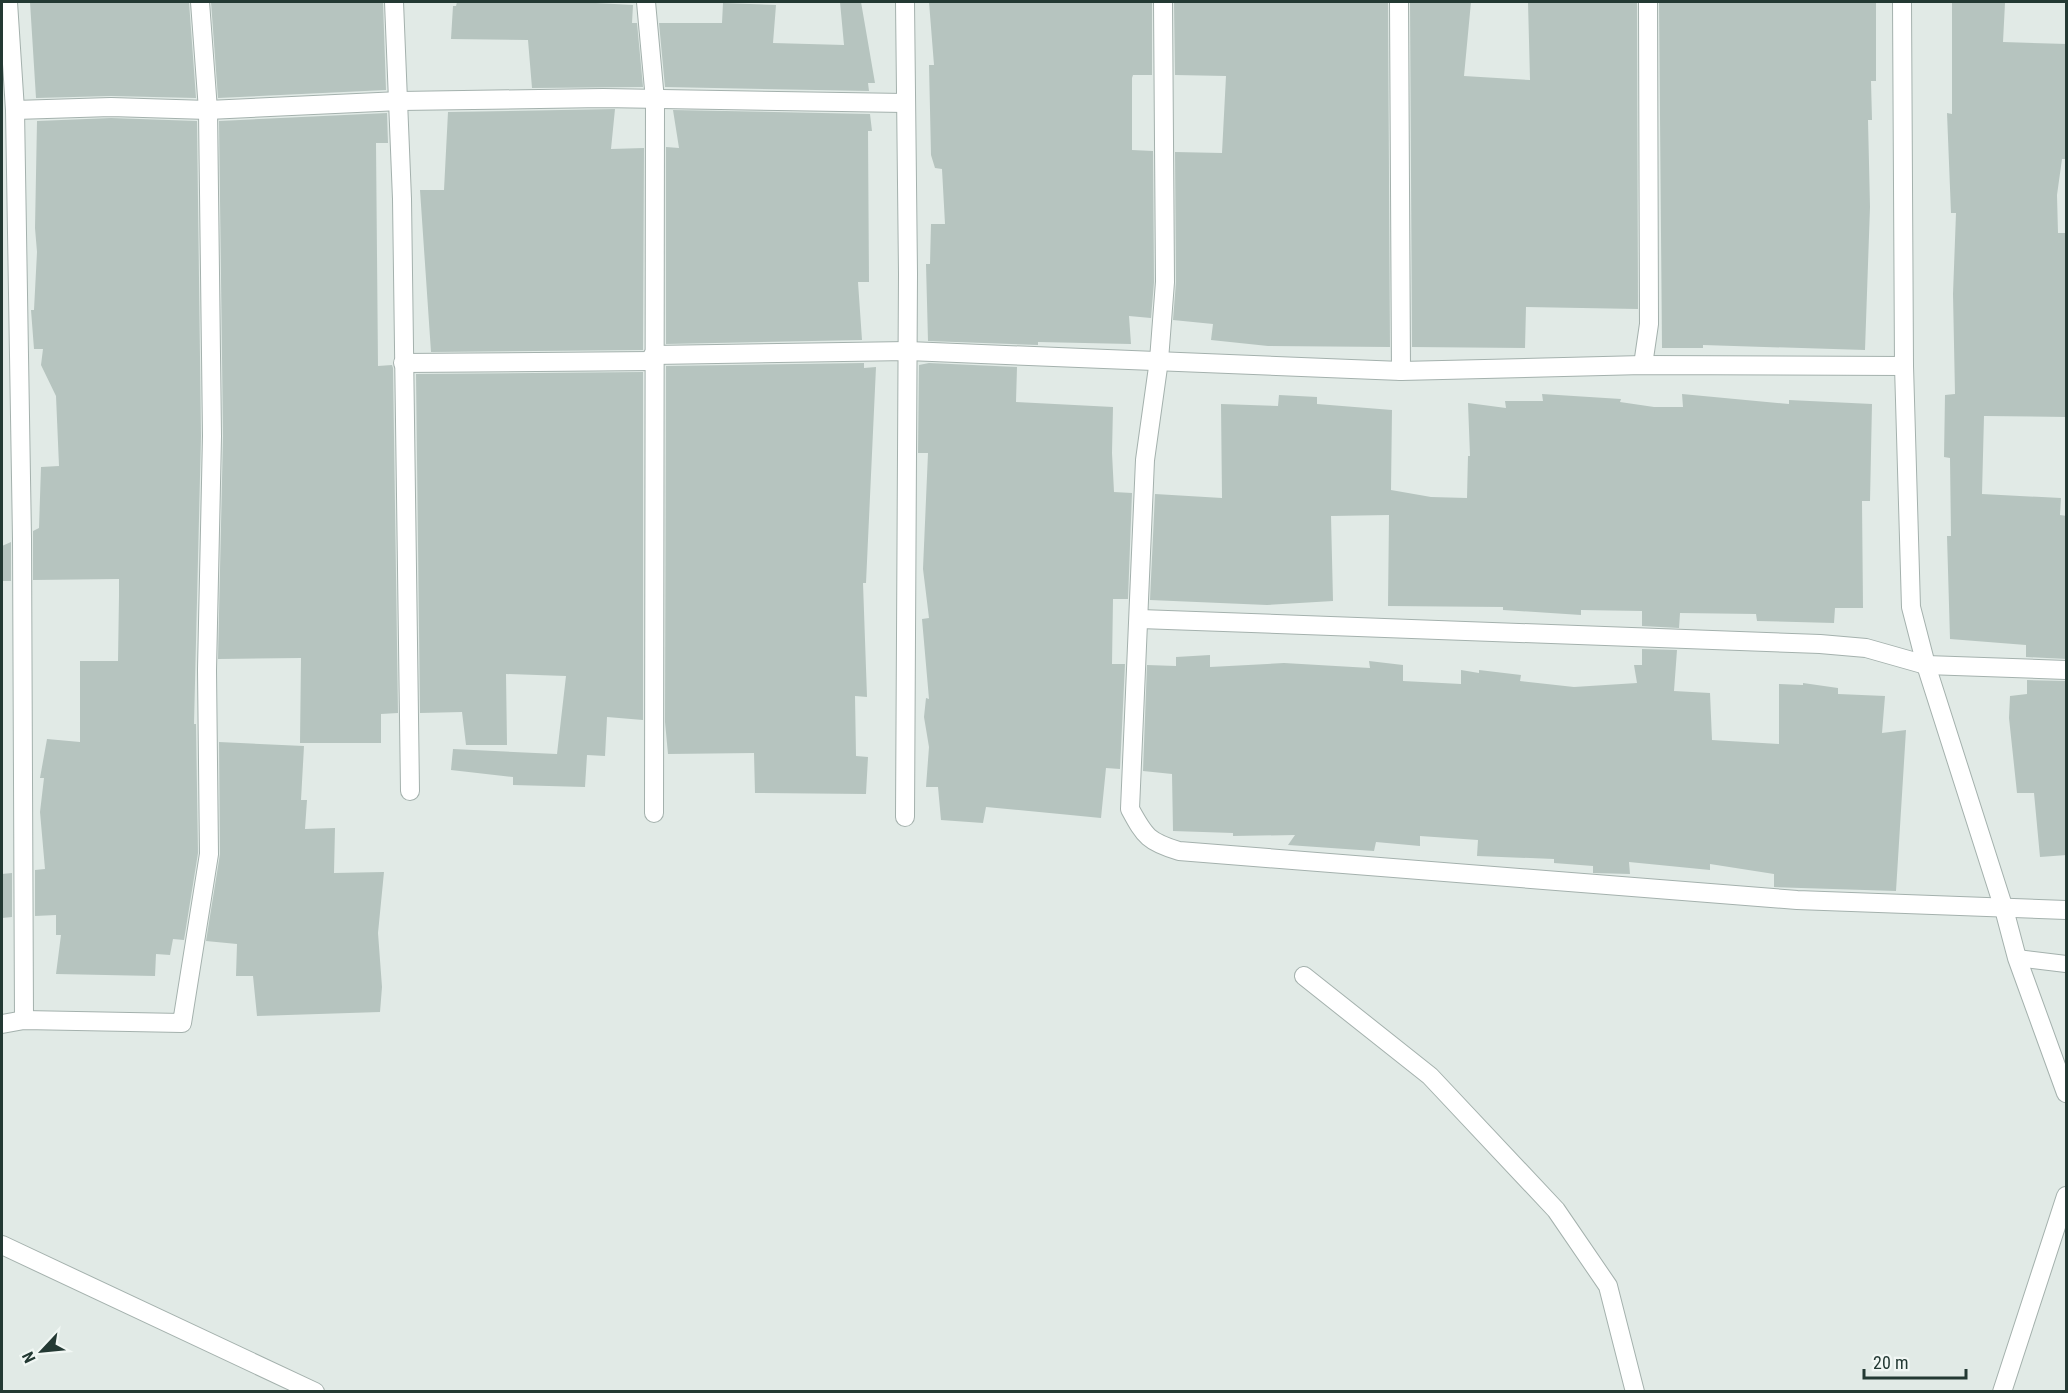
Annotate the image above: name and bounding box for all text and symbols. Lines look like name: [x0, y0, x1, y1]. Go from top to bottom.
north arrow: [12, 1321, 72, 1381]
scale bar: [1864, 1342, 1966, 1380]
text: N: [18, 1349, 40, 1366]
text: 20 m: [1873, 1352, 1908, 1373]

